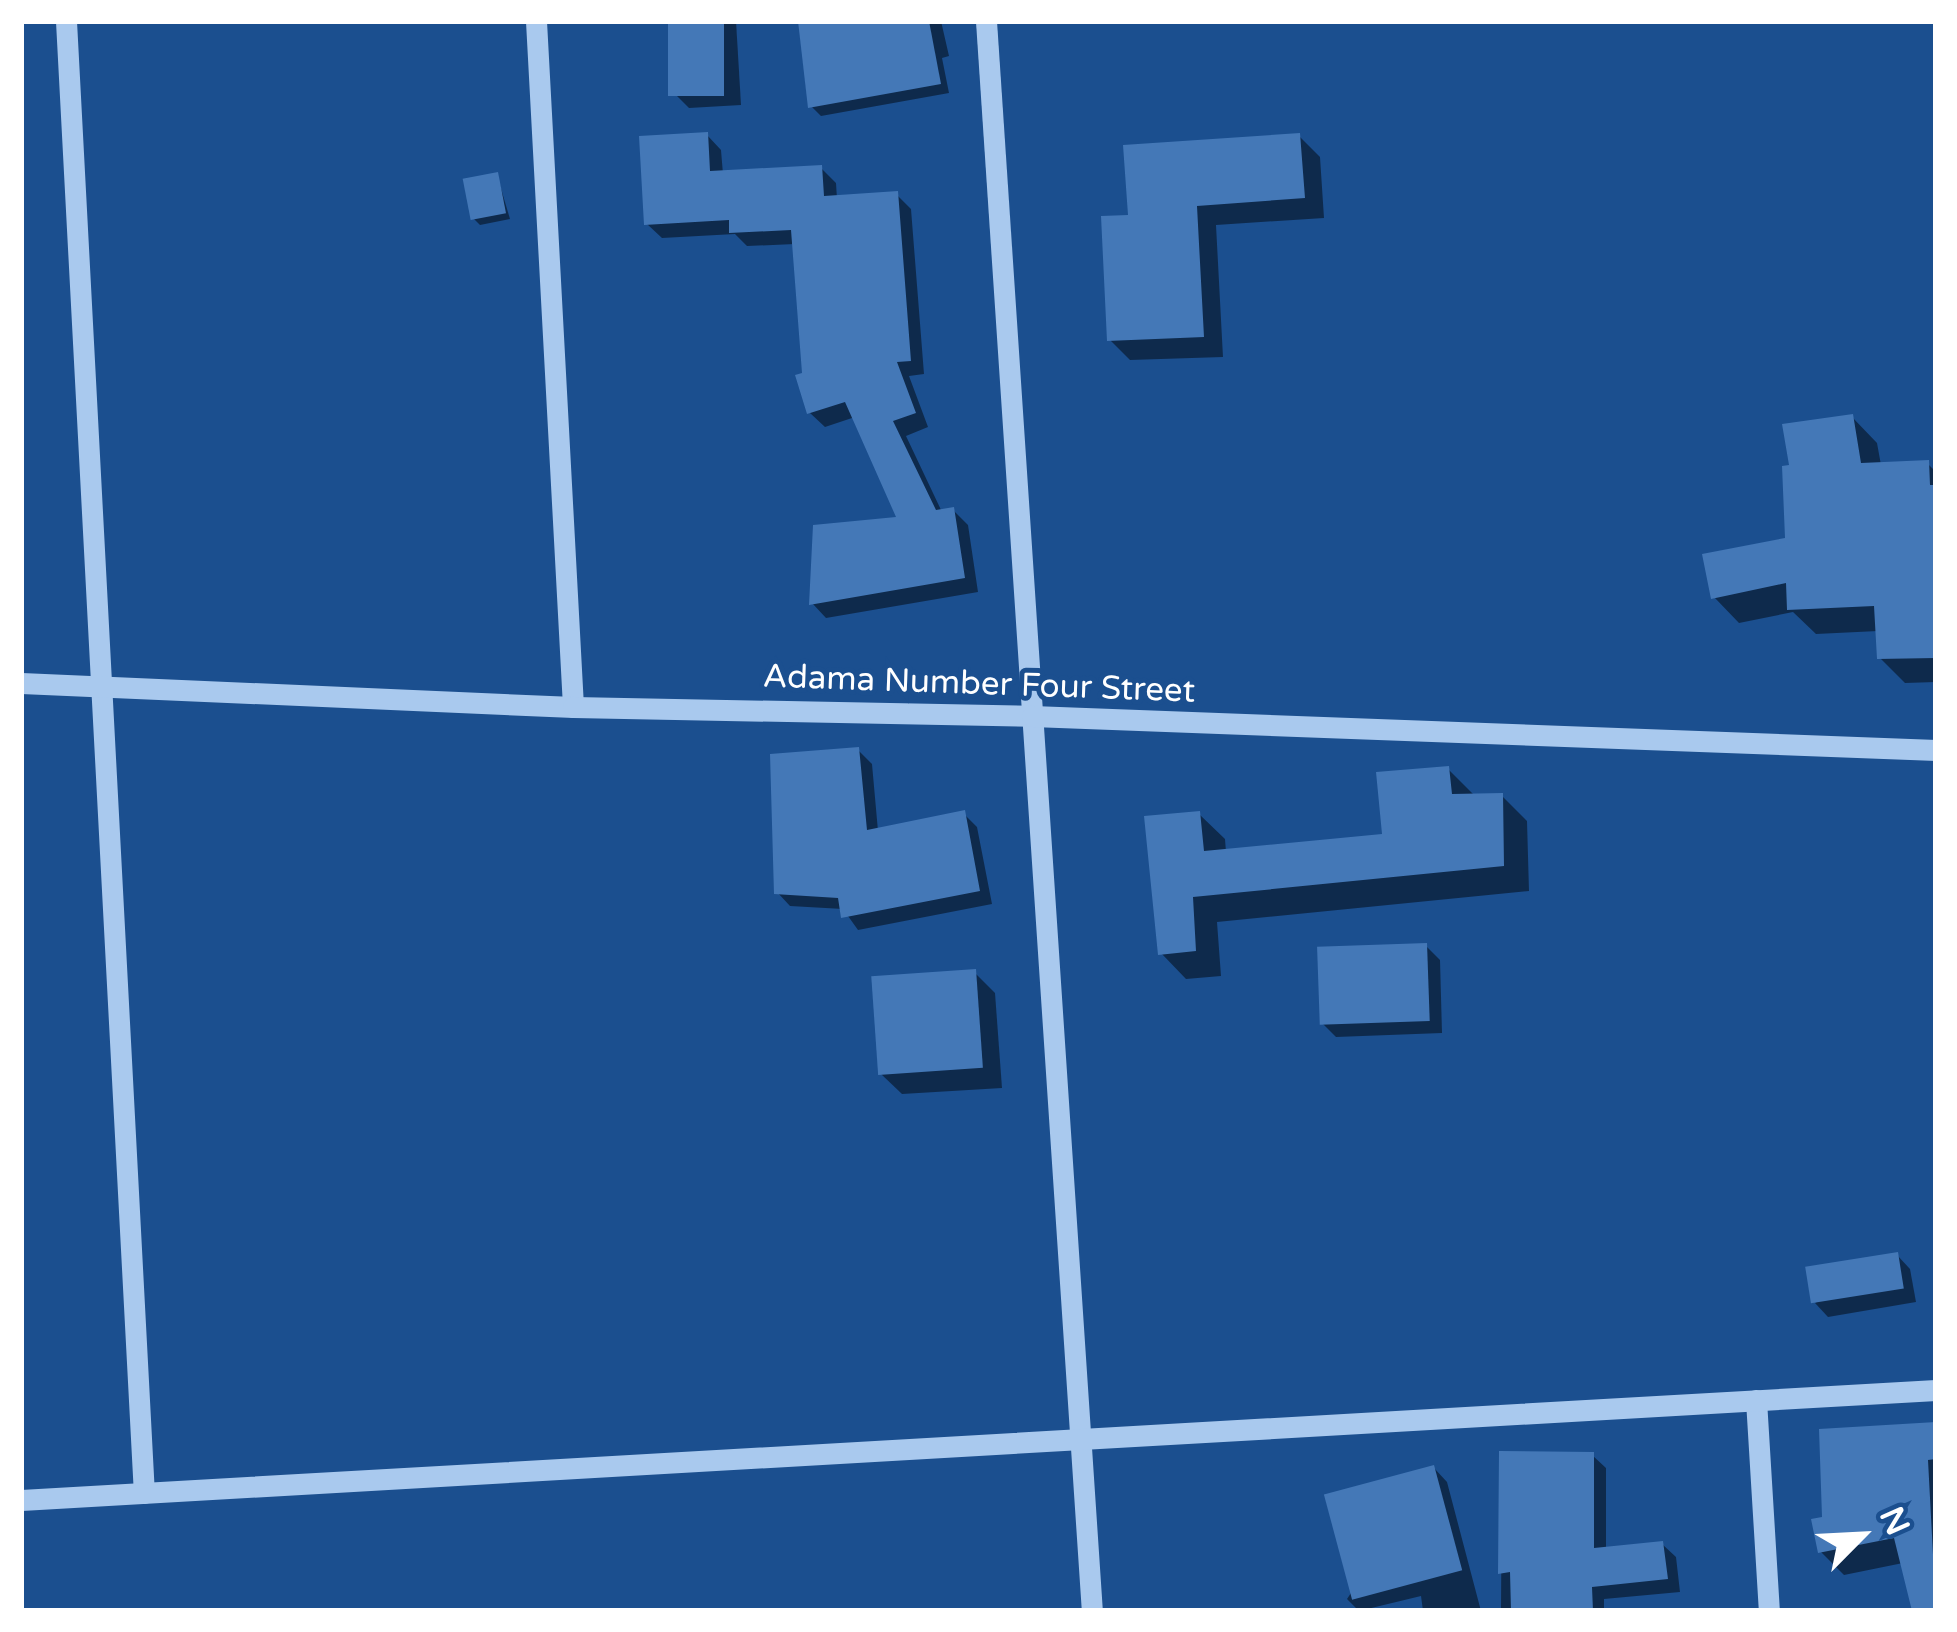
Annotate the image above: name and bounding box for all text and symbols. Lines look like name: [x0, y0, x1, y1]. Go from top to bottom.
street label: Adama Number Four Street: [762, 657, 1196, 711]
north arrow: [1801, 1476, 1921, 1596]
text: N: [1871, 1501, 1918, 1541]

